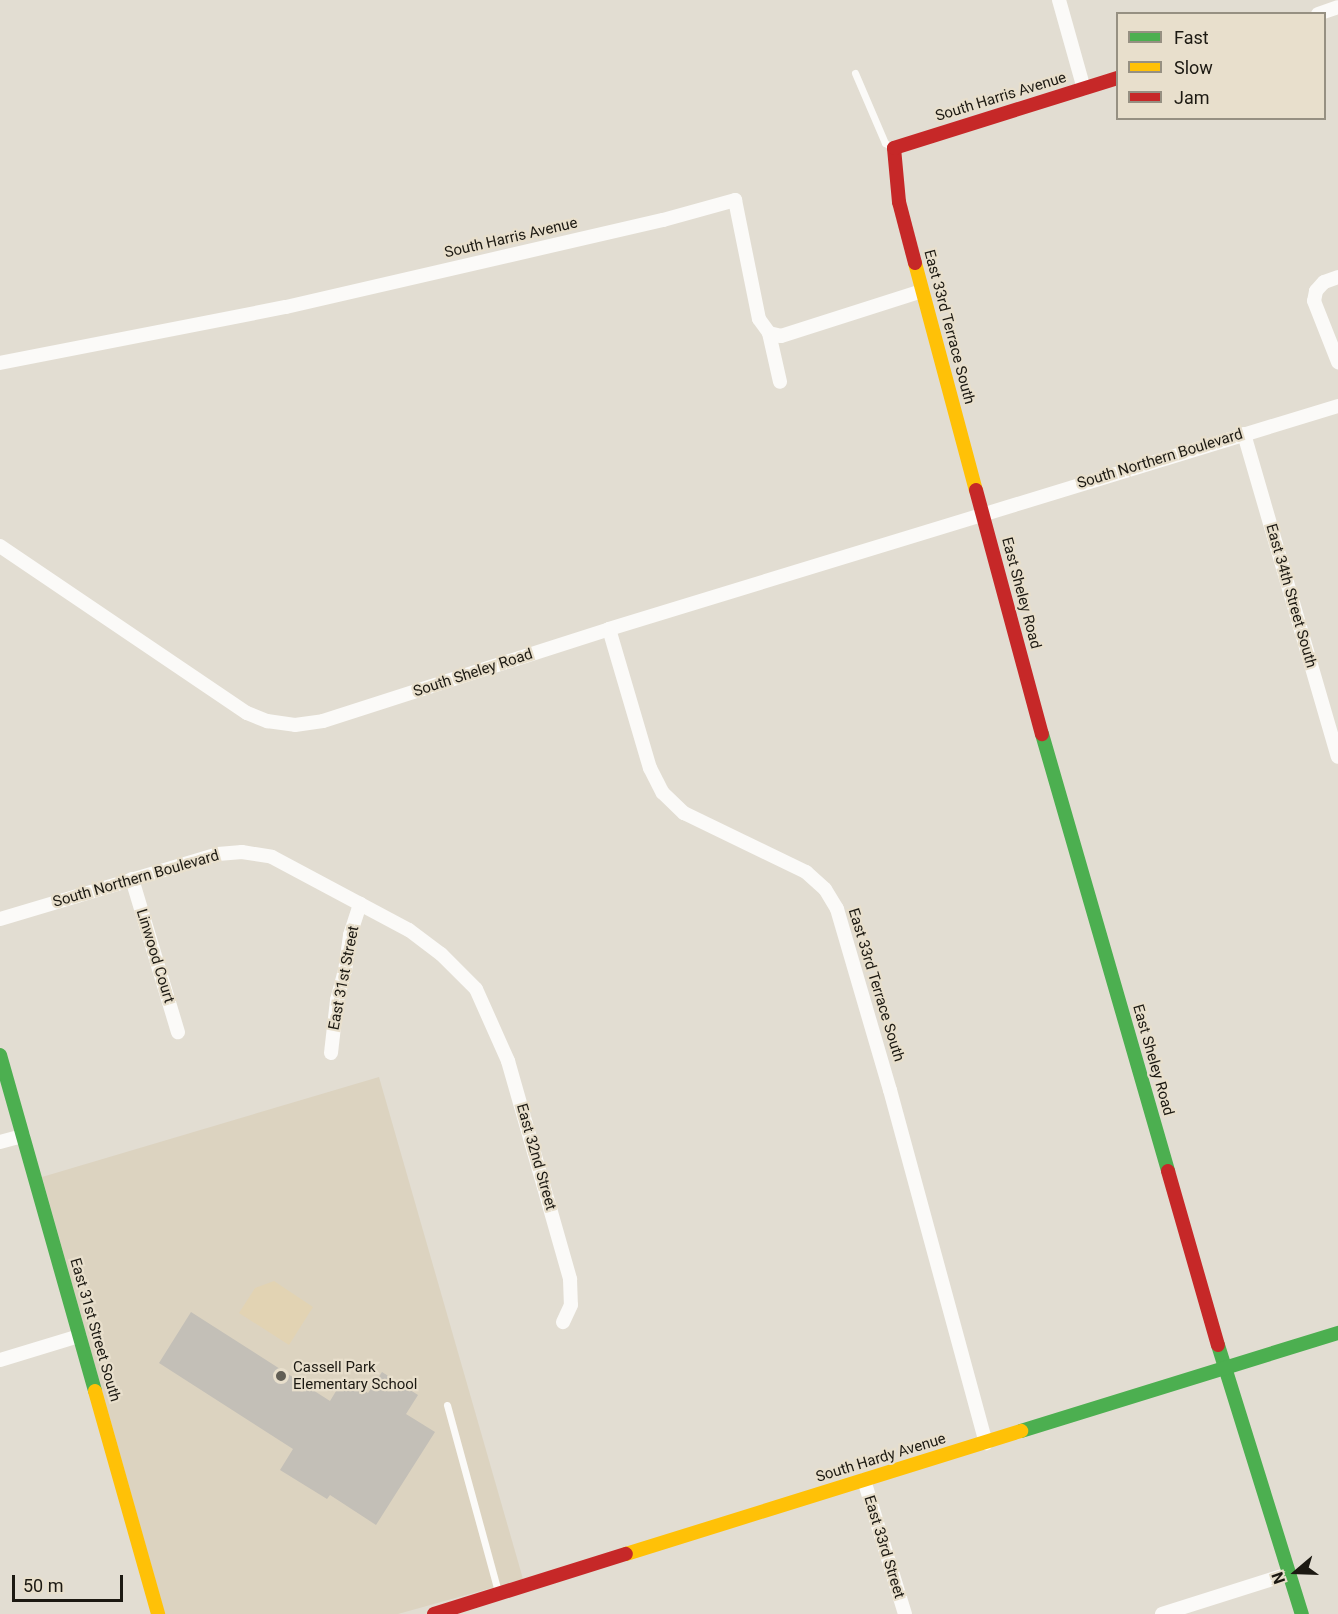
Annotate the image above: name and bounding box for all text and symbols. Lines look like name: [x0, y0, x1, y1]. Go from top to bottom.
legend: [1116, 12, 1326, 120]
text: Fast: [1174, 27, 1209, 48]
text: Slow: [1174, 57, 1213, 78]
street label: South Harris Avenue: [933, 69, 1069, 125]
text: Jam: [1174, 87, 1210, 108]
street label: South Harris Avenue: [443, 214, 579, 262]
street label: East 33rd Terrace South: [920, 248, 978, 406]
street label: South Northern Boulevard: [1075, 425, 1245, 493]
street label: East 34th Street South: [1262, 522, 1320, 670]
street label: East Sheley Road: [997, 535, 1045, 651]
street label: South Sheley Road: [411, 645, 535, 701]
street label: South Northern Boulevard: [51, 847, 221, 911]
street label: East 33rd Terrace South: [844, 906, 908, 1064]
street label: Linwood Court: [132, 907, 178, 1005]
street label: East 31st Street: [325, 924, 363, 1032]
street label: East Sheley Road: [1129, 1002, 1177, 1118]
street label: East 32nd Street: [512, 1102, 560, 1212]
street label: East 31st Street South: [66, 1256, 124, 1404]
place label: Cassell Park Elementary School: [293, 1358, 417, 1393]
marker: Cassell Park Elementary School: [274, 1369, 288, 1383]
street label: South Hardy Avenue: [814, 1430, 948, 1486]
street label: East 33rd Street: [860, 1493, 908, 1601]
north arrow: [1266, 1542, 1326, 1602]
scale bar: [15, 1563, 126, 1601]
text: N: [1268, 1570, 1289, 1586]
text: 50 m: [23, 1575, 63, 1596]

